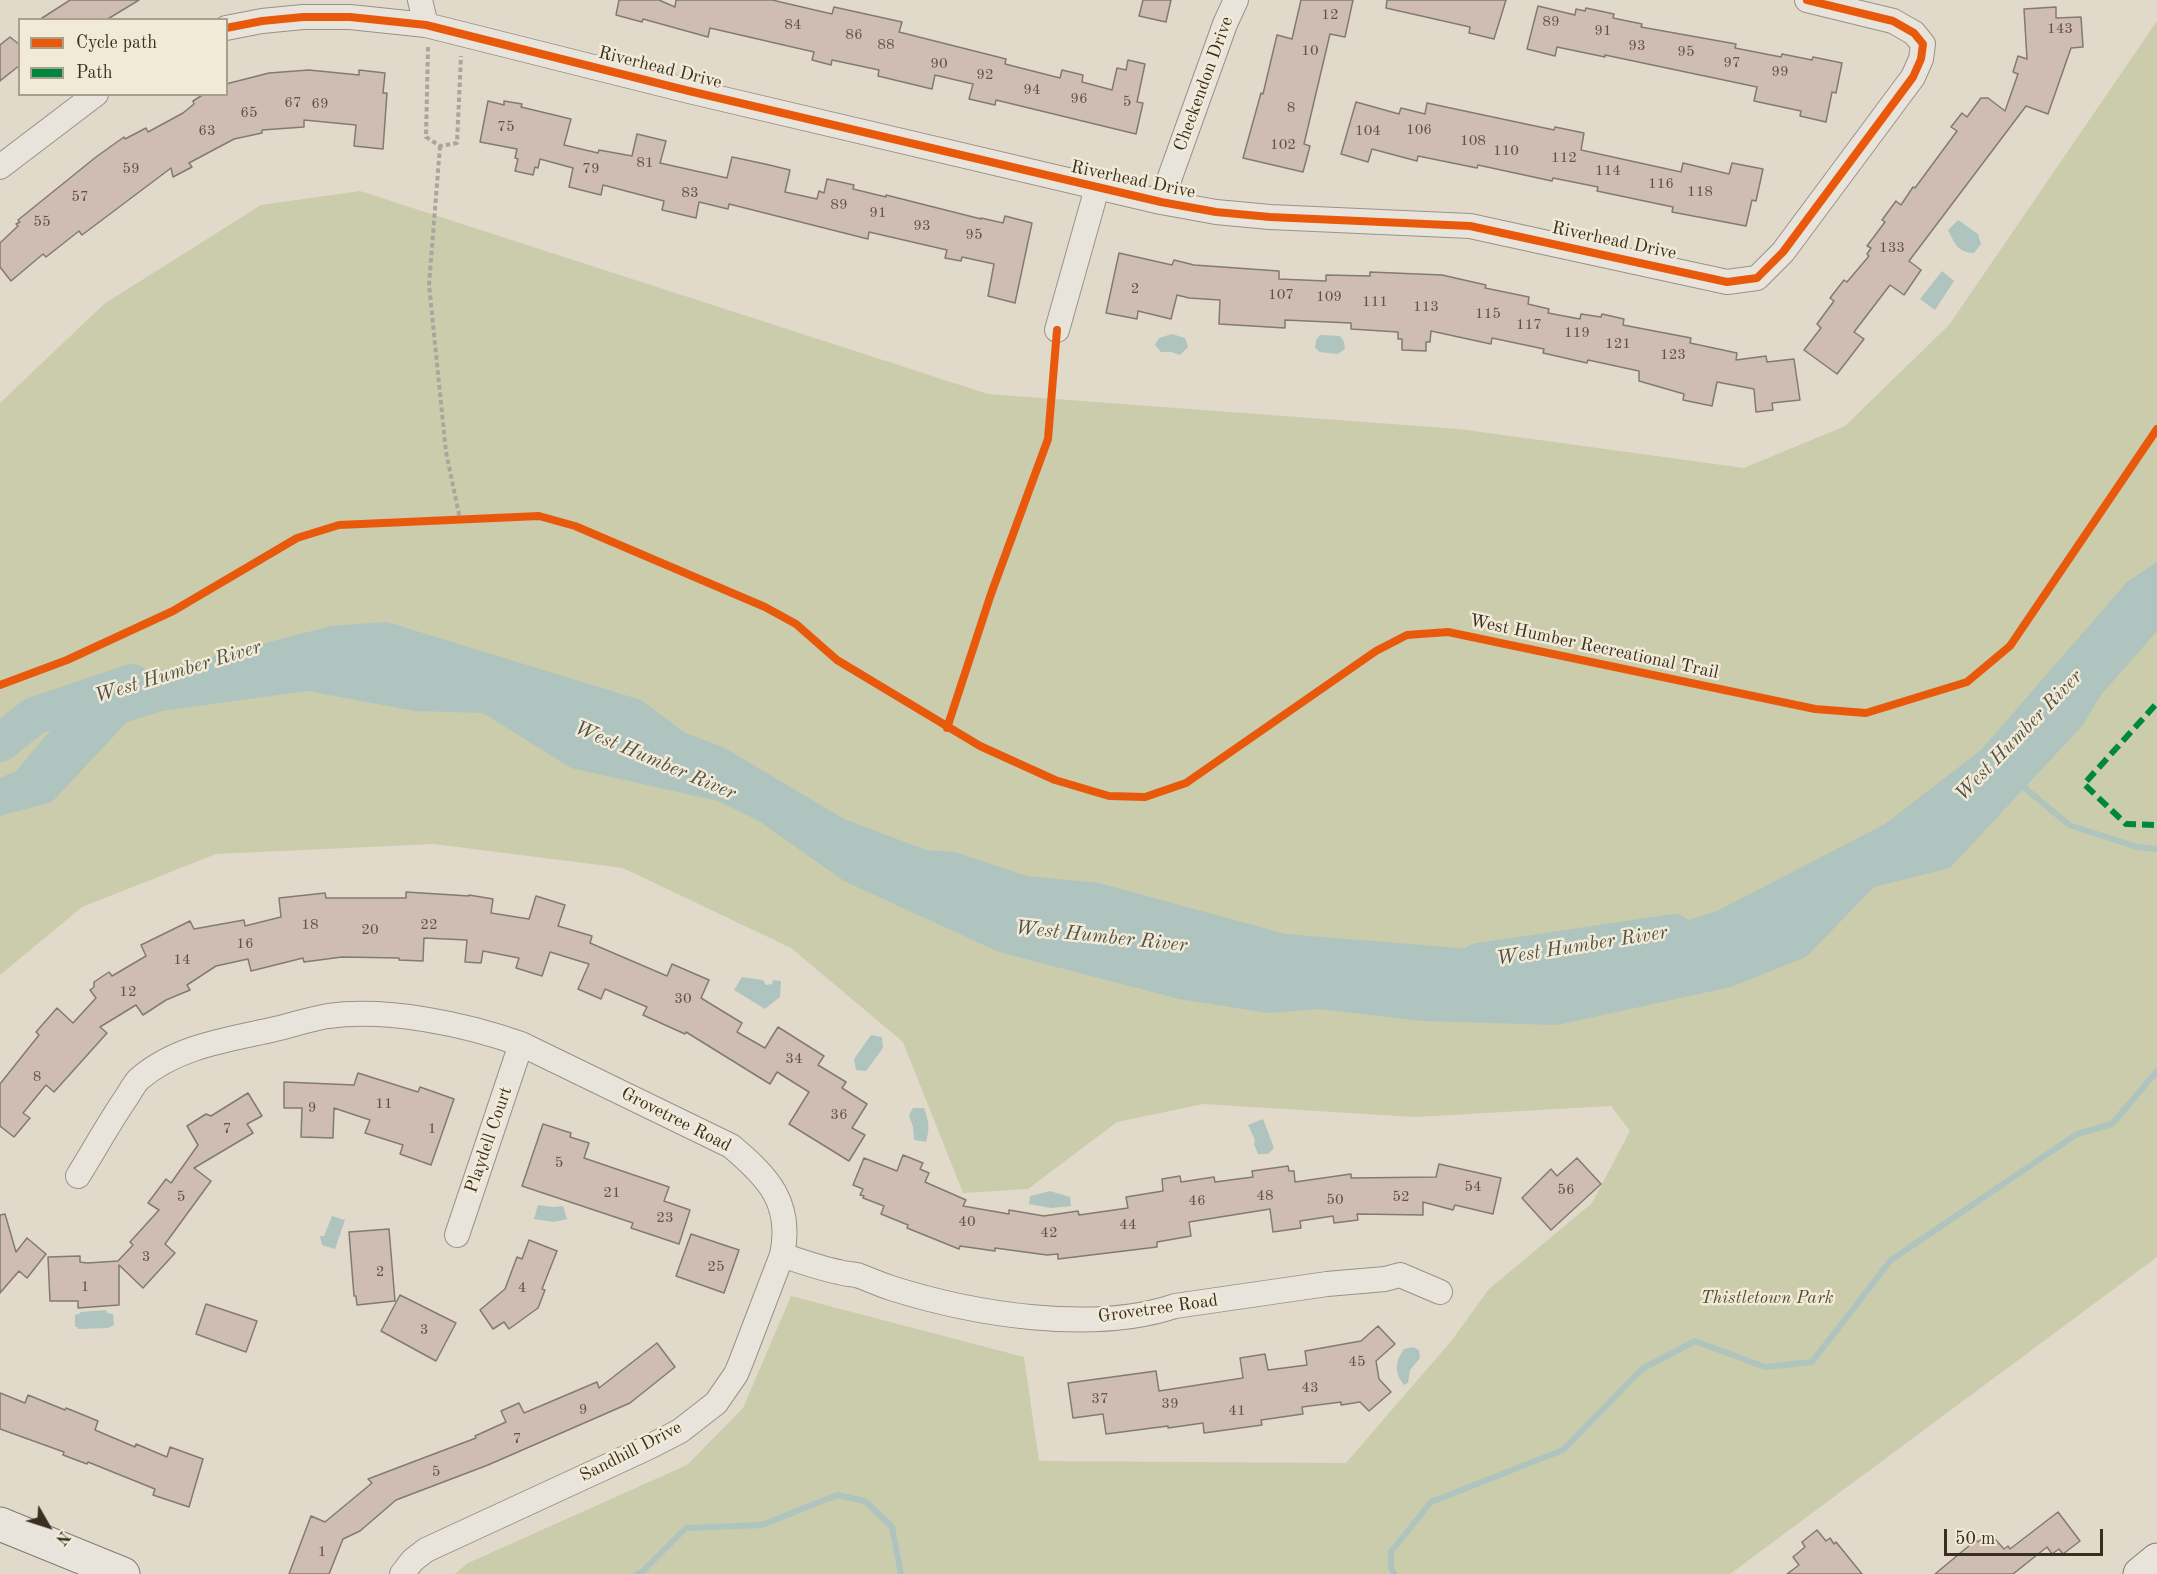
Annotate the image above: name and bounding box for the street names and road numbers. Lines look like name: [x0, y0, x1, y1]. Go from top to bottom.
street label: Checkendon Drive: [1170, 14, 1238, 154]
street label: Riverhead Drive: [596, 42, 724, 94]
street label: Riverhead Drive: [1069, 156, 1197, 204]
street label: Riverhead Drive: [1550, 217, 1678, 265]
street label: West Humber Recreational Trail: [1468, 610, 1720, 684]
street label: Grovetree Road: [617, 1083, 735, 1157]
street label: Playdell Court: [461, 1084, 517, 1196]
street label: Grovetree Road: [1097, 1290, 1219, 1328]
street label: Sandhill Drive: [576, 1417, 686, 1487]

